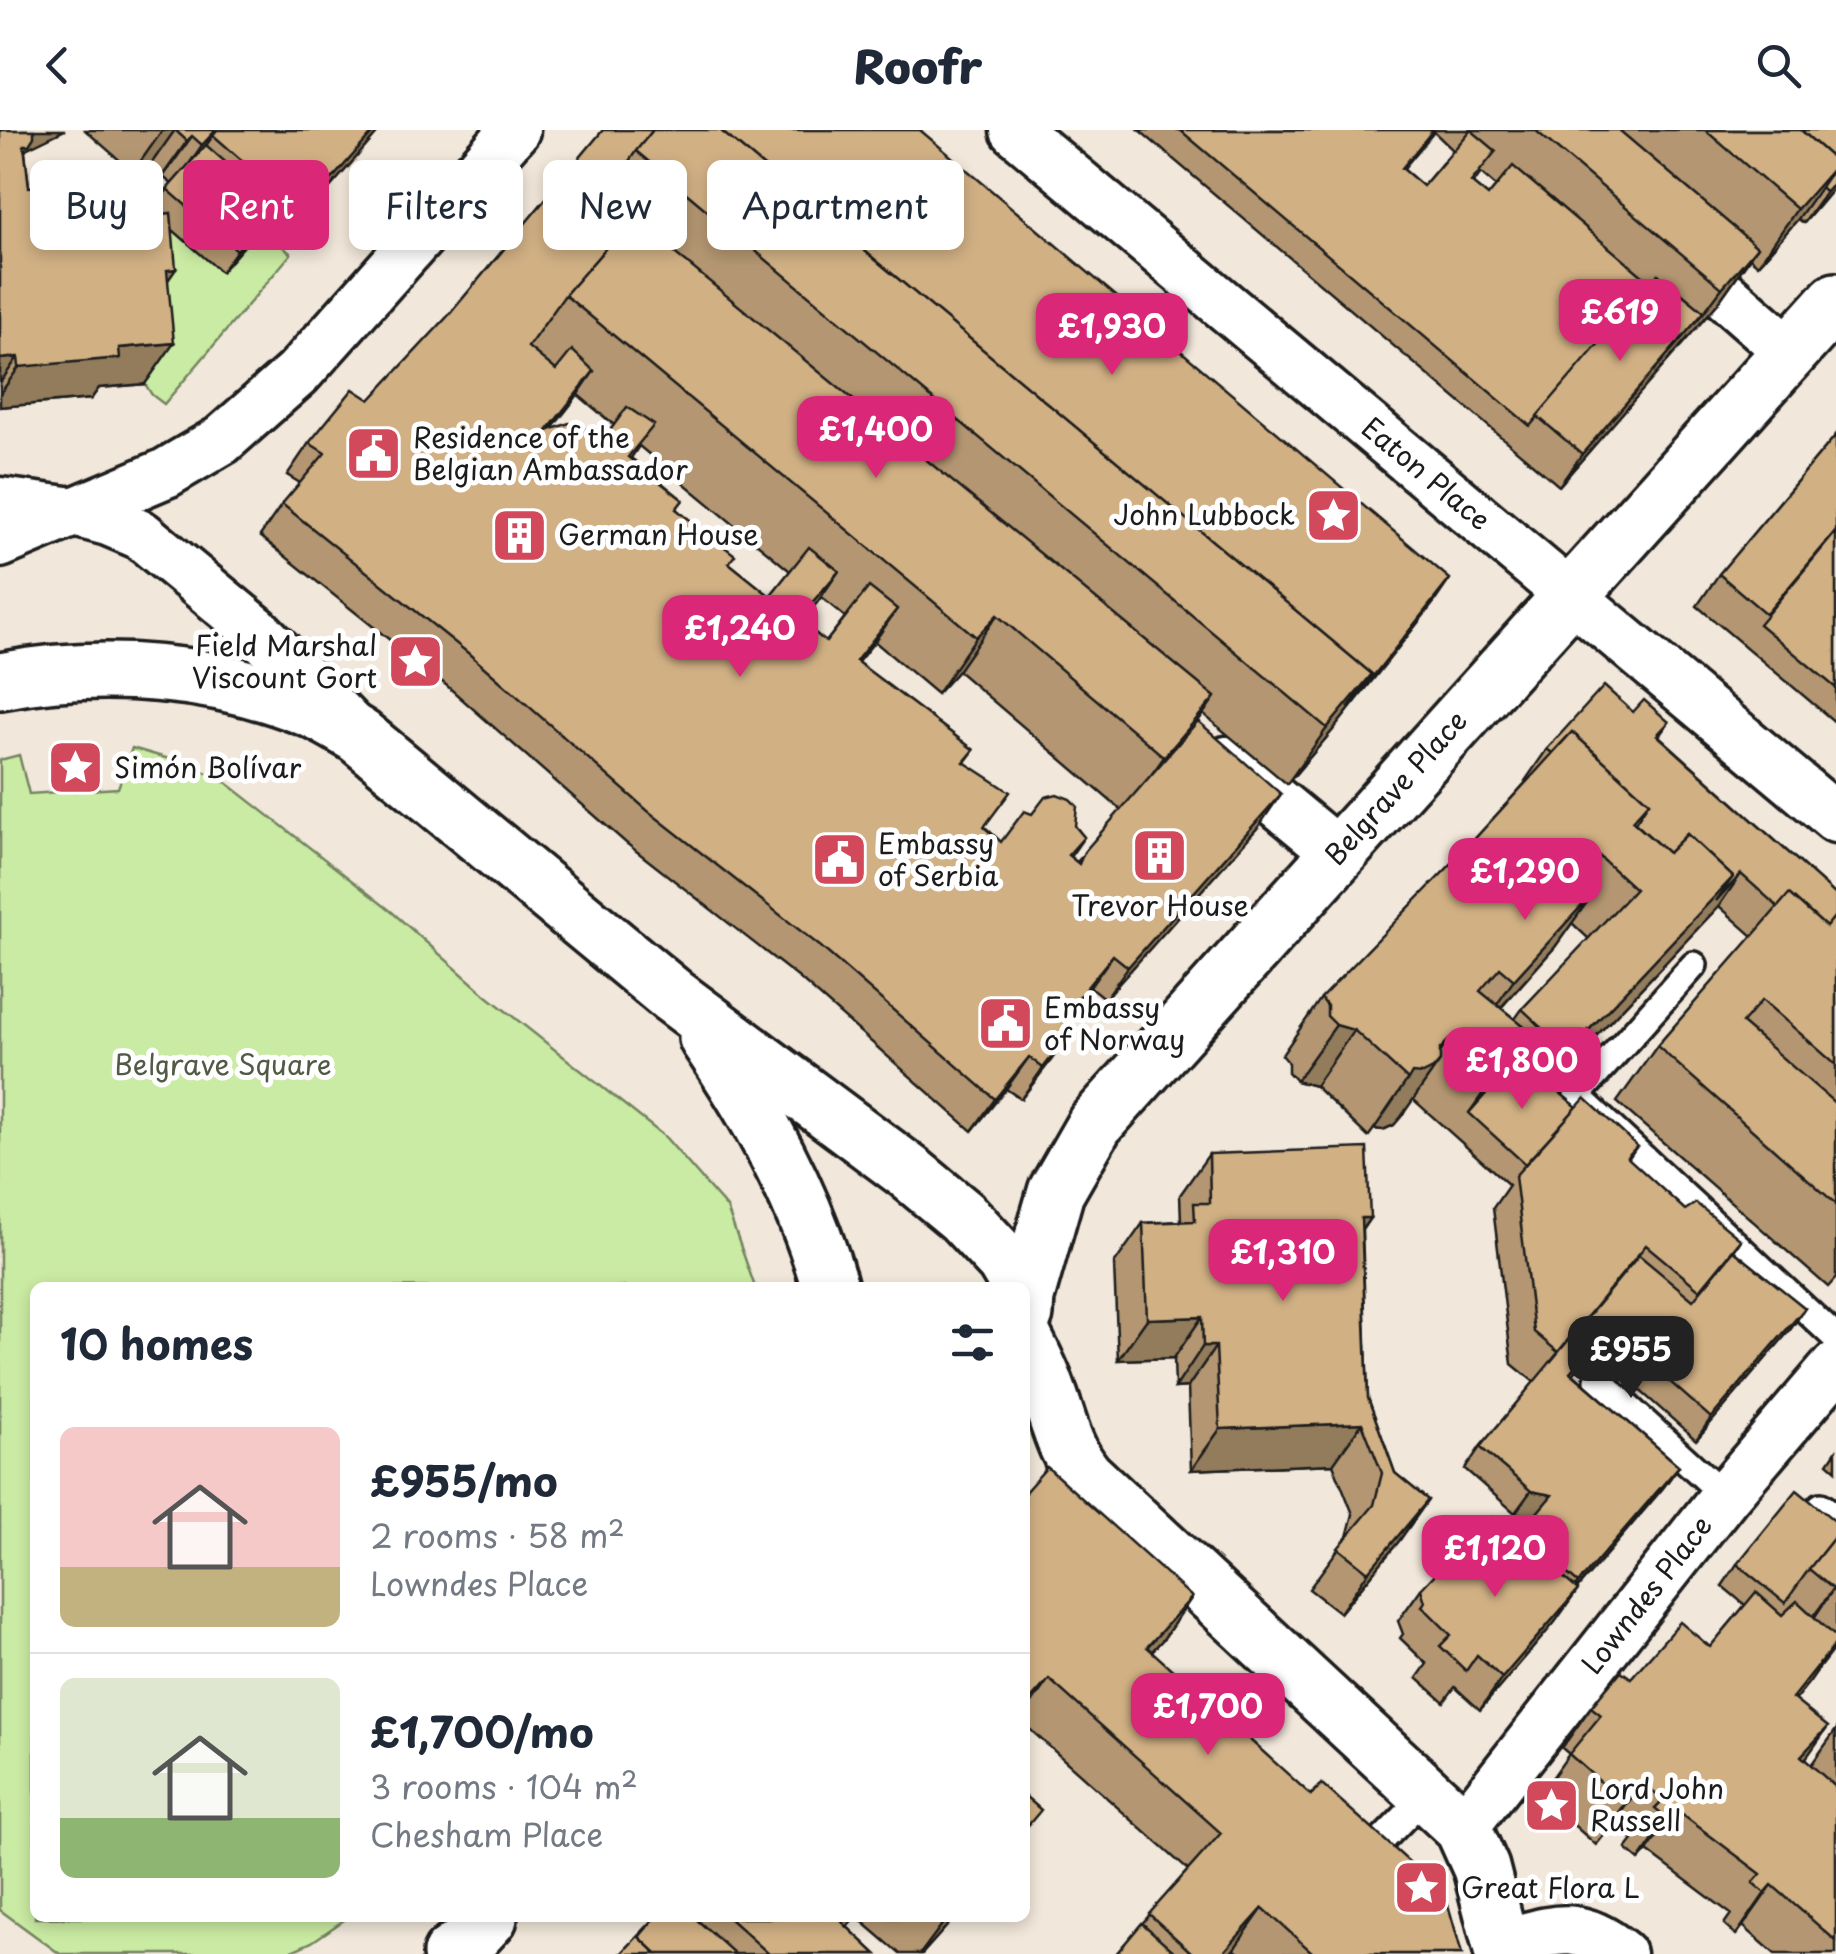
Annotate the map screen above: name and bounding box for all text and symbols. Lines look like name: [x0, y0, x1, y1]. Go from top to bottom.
text: Roofr: [854, 31, 982, 99]
icon: back: [30, 38, 85, 93]
icon: search: [1751, 38, 1806, 93]
chip: Buy: [30, 160, 163, 250]
chip: Rent: [183, 160, 329, 250]
chip: Filters: [349, 160, 523, 250]
chip: New: [543, 160, 687, 250]
chip: Apartment: [707, 160, 964, 250]
pin: £619: [1561, 279, 1679, 364]
text: £619: [1581, 287, 1659, 335]
pin: £1,930: [1031, 293, 1193, 378]
text: £1,930: [1058, 301, 1166, 349]
pin: £1,400: [795, 396, 957, 481]
text: £1,400: [819, 404, 933, 452]
street label: Eaton Place: [1353, 406, 1501, 540]
place label: Residence of the Belgian Ambassador: [413, 415, 689, 490]
public building icon: Residence of the Belgian Ambassador: [344, 424, 404, 484]
place icon: John Lubbock: [1304, 485, 1364, 545]
place label: John Lubbock: [1113, 492, 1295, 535]
building icon: German House: [489, 505, 549, 565]
place label: German House: [558, 512, 759, 555]
pin: £1,240: [659, 595, 821, 680]
text: £1,240: [684, 603, 796, 651]
place label: Field Marshal Viscount Gort: [192, 623, 377, 698]
place icon: Field Marshal Viscount Gort: [386, 632, 446, 692]
street label: Belgrave Place: [1313, 700, 1476, 874]
place icon: Simón Bolívar: [45, 738, 105, 798]
place label: Simón Bolívar: [114, 745, 302, 788]
place label: Embassy of Serbia: [878, 821, 999, 896]
building icon: Trevor House: [1130, 825, 1190, 885]
public building icon: Embassy of Serbia: [809, 830, 869, 890]
pin: £1,290: [1444, 838, 1606, 923]
text: £1,290: [1470, 846, 1580, 894]
place label: Trevor House: [1071, 883, 1249, 926]
place label: Embassy of Norway: [1044, 985, 1185, 1060]
public building icon: Embassy of Norway: [975, 994, 1035, 1054]
pin: £1,800: [1441, 1027, 1603, 1112]
text: £1,800: [1466, 1035, 1578, 1083]
park label: Belgrave Square: [114, 1042, 332, 1085]
pin: £1,310: [1202, 1219, 1364, 1304]
text: £1,310: [1230, 1227, 1336, 1275]
text: 10 homes: [60, 1311, 253, 1374]
icon: filters: [945, 1315, 1000, 1370]
pin: £955: [1572, 1316, 1690, 1401]
text: £955: [1590, 1324, 1672, 1372]
text: £955/mo: [370, 1448, 558, 1511]
icon: home: [140, 1467, 260, 1587]
street label: Lowndes Place: [1570, 1506, 1722, 1683]
text: 2 rooms · 58 m²: [370, 1511, 625, 1559]
pin: £1,120: [1414, 1515, 1576, 1600]
text: £1,120: [1444, 1523, 1546, 1571]
text: Lowndes Place: [370, 1559, 588, 1607]
pin: £1,700: [1127, 1673, 1289, 1758]
text: £1,700: [1153, 1681, 1263, 1729]
text: £1,700/mo: [370, 1699, 594, 1762]
icon: home: [140, 1718, 260, 1838]
text: 3 rooms · 104 m²: [370, 1762, 638, 1810]
place label: Lord John Russell: [1590, 1766, 1724, 1841]
place icon: Lord John Russell: [1521, 1775, 1581, 1835]
text: Chesham Place: [370, 1810, 603, 1858]
place icon: Great Flora L: [1392, 1858, 1452, 1918]
place label: Great Flora L: [1461, 1865, 1640, 1908]

